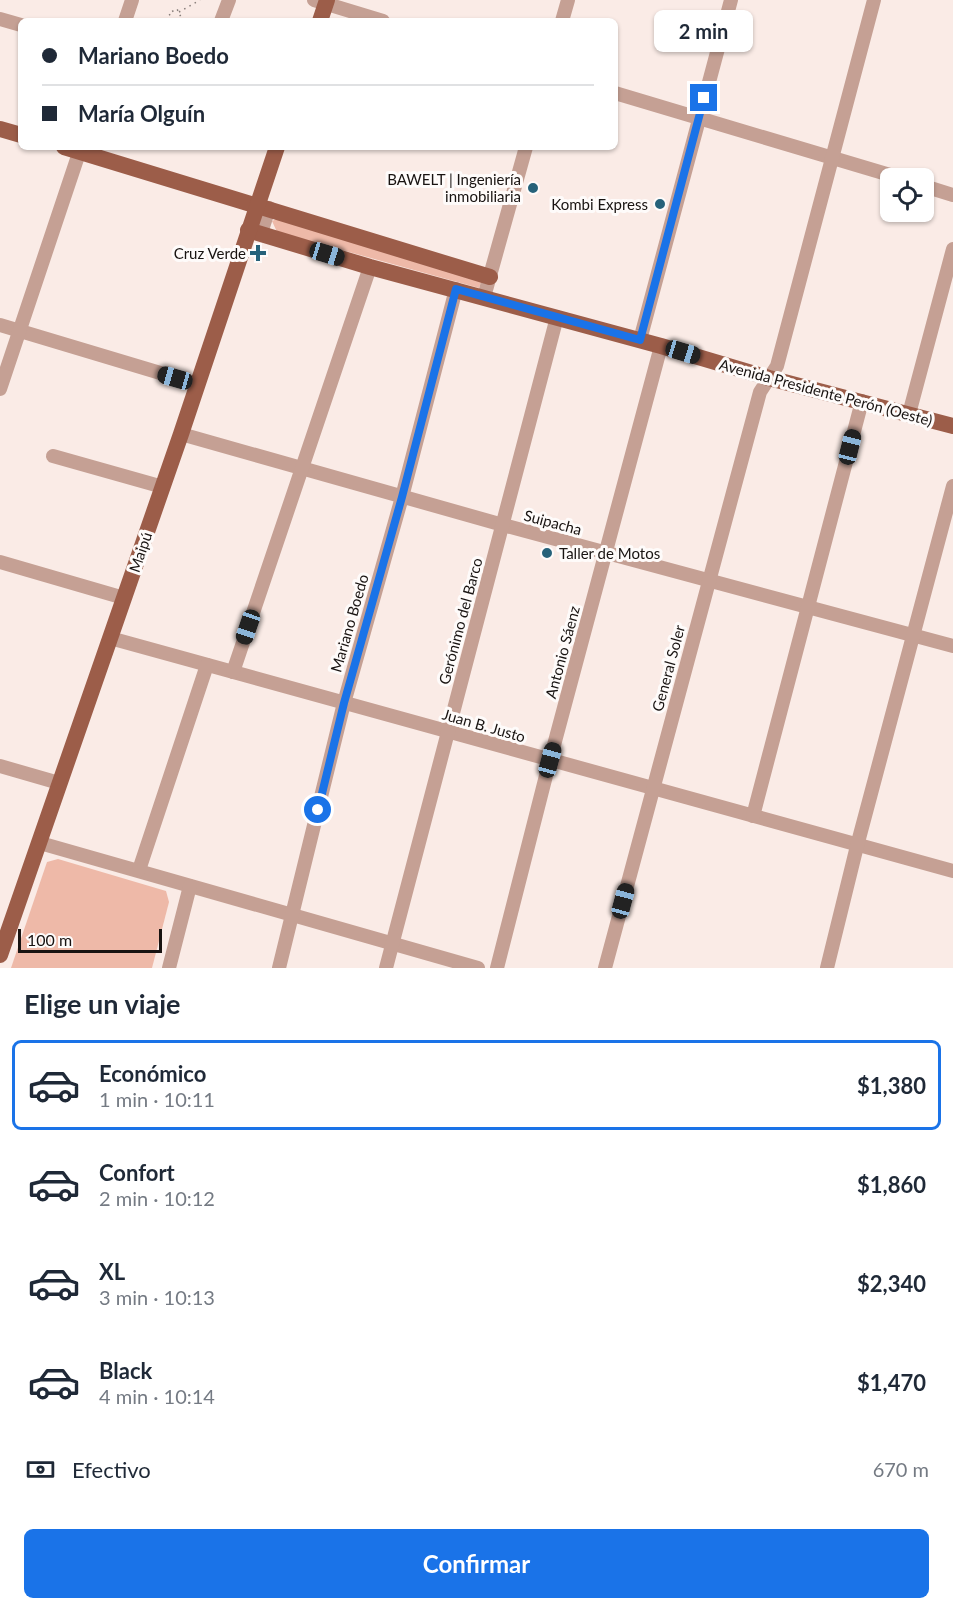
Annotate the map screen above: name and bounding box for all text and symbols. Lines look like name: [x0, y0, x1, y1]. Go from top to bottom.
callout: 2 min: [654, 11, 754, 53]
text: 2 min: [679, 19, 728, 43]
text: Mariano Boedo: [78, 42, 229, 69]
route end: [690, 84, 717, 111]
text: María Olguín: [78, 100, 205, 127]
map controls: [880, 168, 934, 222]
button: locate: [880, 168, 934, 222]
place label: BAWELT | Ingeniería inmobiliaria: [387, 170, 521, 205]
marker: BAWELT | Ingeniería inmobiliaria: [526, 181, 540, 195]
place label: Kombi Express: [551, 195, 648, 213]
marker: Kombi Express: [653, 197, 667, 211]
car: [307, 240, 347, 268]
place label: Cruz Verde: [174, 244, 246, 262]
marker: Cruz Verde: [251, 246, 265, 260]
car: [663, 338, 703, 366]
street label: Avenida Presidente Perón (Oeste): [718, 355, 934, 429]
car: [155, 364, 195, 392]
car: [837, 427, 863, 467]
street label: Suipacha: [522, 506, 584, 538]
street label: Maipú: [125, 529, 155, 575]
place label: Taller de Motos: [559, 544, 660, 562]
marker: Taller de Motos: [540, 546, 554, 560]
street label: Gerónimo del Barco: [434, 556, 486, 686]
street label: Mariano Boedo: [326, 572, 372, 674]
street label: Antonio Sáenz: [541, 604, 583, 700]
car: [234, 607, 262, 647]
street label: General Soler: [648, 622, 688, 713]
street label: Juan B. Justo: [440, 705, 528, 745]
car: [537, 740, 563, 780]
route start: [304, 796, 331, 823]
car: [610, 881, 636, 921]
scale bar: [18, 926, 162, 953]
text: 100 m: [27, 930, 72, 949]
text: Elige un viaje: [24, 987, 181, 1020]
icon: car: [27, 1058, 81, 1112]
text: Económico: [99, 1060, 206, 1087]
text: $1,380: [857, 1072, 926, 1099]
text: 1 min · 10:11: [99, 1087, 215, 1111]
icon: car: [27, 1157, 81, 1211]
text: Confort: [99, 1159, 175, 1186]
text: $1,860: [857, 1171, 926, 1198]
text: 2 min · 10:12: [99, 1186, 215, 1210]
icon: car: [27, 1256, 81, 1310]
text: XL: [99, 1258, 125, 1285]
text: $2,340: [857, 1270, 926, 1297]
text: 3 min · 10:13: [99, 1285, 215, 1309]
icon: car: [27, 1355, 81, 1409]
text: Black: [99, 1357, 152, 1384]
text: $1,470: [857, 1369, 926, 1396]
text: 4 min · 10:14: [99, 1384, 215, 1408]
icon: cash: [24, 1453, 57, 1486]
text: Efectivo: [72, 1456, 151, 1483]
text: 670 m: [873, 1457, 929, 1481]
button: Confirmar: [24, 1529, 929, 1598]

